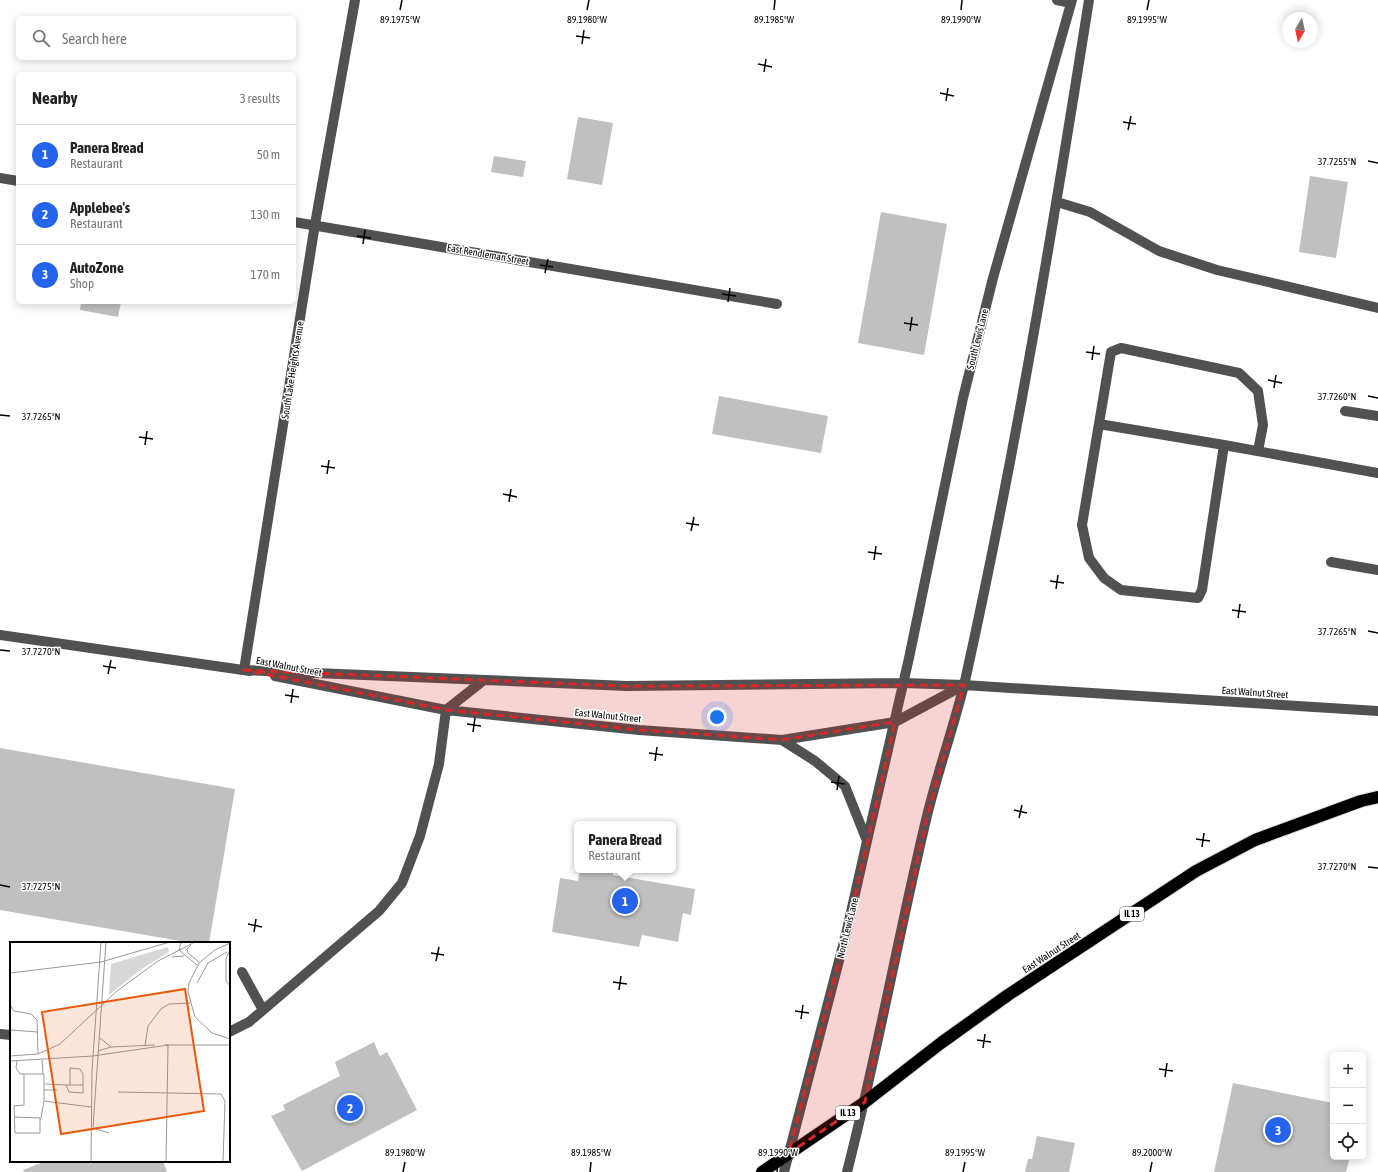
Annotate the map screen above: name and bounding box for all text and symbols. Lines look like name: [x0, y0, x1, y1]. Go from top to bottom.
north arrow: [1282, 12, 1318, 48]
text: 89.1975°W: [380, 14, 421, 25]
text: 89.1980°W: [567, 14, 608, 25]
text: 89.1985°W: [754, 14, 795, 25]
text: 89.1990°W: [941, 14, 982, 25]
text: 89.1995°W: [1127, 14, 1168, 25]
search box: [16, 16, 296, 60]
icon: search: [30, 27, 52, 49]
text: Search here: [62, 30, 127, 47]
text: Nearby: [32, 88, 78, 108]
text: 3 results: [240, 91, 280, 106]
text: Panera Bread: [70, 139, 144, 156]
text: 1: [42, 147, 48, 162]
text: 50 m: [257, 147, 280, 162]
text: Restaurant: [70, 156, 123, 171]
text: 37.7255°N: [1318, 156, 1356, 167]
text: Applebee's: [70, 199, 130, 216]
text: 2: [42, 207, 48, 222]
text: 130 m: [251, 207, 280, 222]
text: Restaurant: [70, 216, 123, 231]
street label: East Rendleman Street: [446, 242, 530, 267]
text: AutoZone: [70, 259, 124, 276]
text: 3: [42, 267, 48, 282]
text: 170 m: [251, 267, 280, 282]
text: Shop: [70, 276, 94, 291]
street label: South Lewis Lane: [965, 307, 990, 371]
street label: South Lake Heights Avenue: [279, 320, 306, 420]
text: 37.7260°N: [1318, 391, 1356, 402]
text: 37.7265°N: [22, 411, 60, 422]
text: 37.7265°N: [1318, 626, 1356, 637]
text: 37.7270°N: [22, 646, 60, 657]
street label: East Walnut Street: [255, 655, 323, 678]
street label: East Walnut Street: [1221, 685, 1289, 700]
street label: East Walnut Street: [574, 707, 642, 724]
your location: [707, 707, 727, 727]
popup: [574, 821, 676, 873]
text: Panera Bread: [588, 831, 662, 848]
text: Restaurant: [588, 848, 641, 863]
text: 37.7270°N: [1318, 861, 1356, 872]
text: 37.7275°N: [22, 881, 60, 892]
pin: 1: [612, 886, 638, 916]
street label: North Lewis Lane: [835, 896, 860, 960]
road number: IL 13: [1120, 907, 1144, 921]
street label: East Walnut Street: [1020, 930, 1082, 975]
inset map: [10, 942, 230, 1162]
map controls: [1330, 1052, 1366, 1160]
button: +: [1330, 1052, 1366, 1088]
button: −: [1330, 1088, 1366, 1124]
pin: 2: [337, 1093, 363, 1123]
road number: IL 13: [836, 1106, 860, 1120]
pin: 3: [1265, 1115, 1291, 1145]
button: locate: [1330, 1124, 1366, 1160]
text: 89.1980°W: [385, 1147, 426, 1158]
text: 89.1985°W: [571, 1147, 612, 1158]
text: 89.1990°W: [758, 1147, 799, 1158]
text: 89.1995°W: [945, 1147, 986, 1158]
text: 89.2000°W: [1132, 1147, 1173, 1158]

